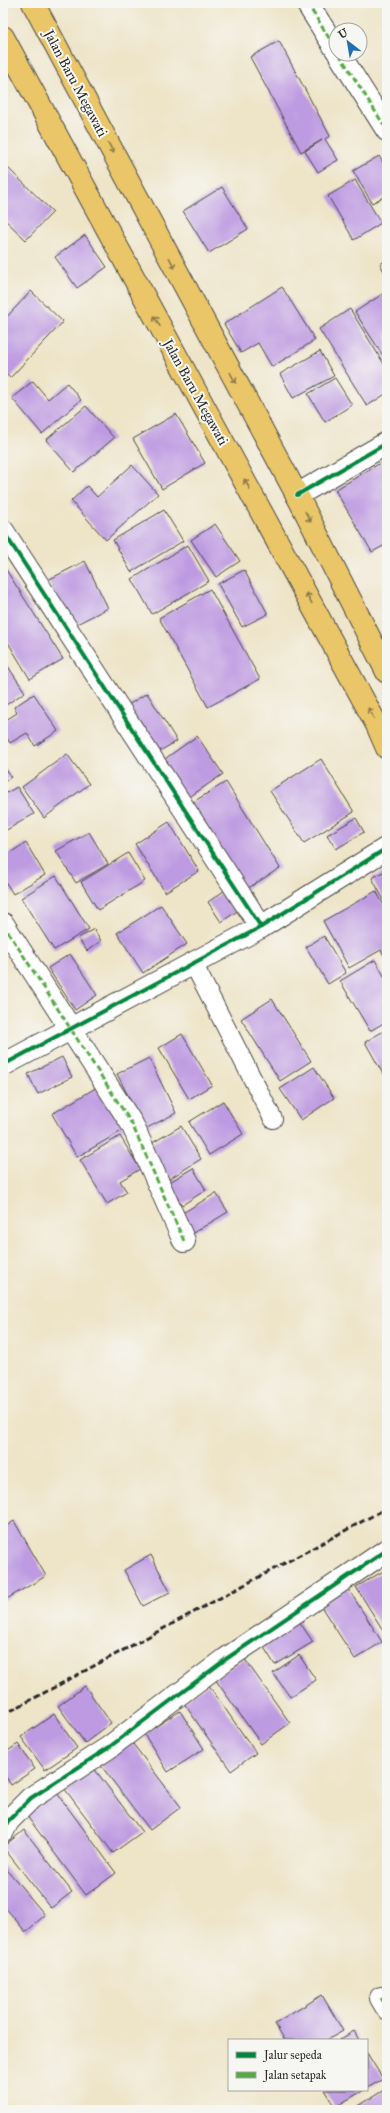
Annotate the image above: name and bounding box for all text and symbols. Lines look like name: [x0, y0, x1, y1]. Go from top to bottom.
north arrow: [328, 22, 368, 62]
street label: Jalan Baru Megawati: [38, 25, 111, 140]
text: U: [336, 26, 350, 42]
one-way arrow: [107, 142, 115, 154]
one-way arrow: [169, 257, 176, 269]
one-way arrow: [153, 315, 161, 327]
street label: Jalan Baru Megawati: [157, 334, 232, 449]
one-way arrow: [230, 371, 238, 383]
one-way arrow: [242, 478, 250, 490]
one-way arrow: [304, 511, 312, 523]
one-way arrow: [304, 593, 312, 605]
one-way arrow: [366, 707, 374, 719]
legend: [228, 2039, 368, 2091]
text: Jalur sepeda: [262, 2048, 323, 2063]
text: Jalan setapak: [262, 2068, 327, 2083]

